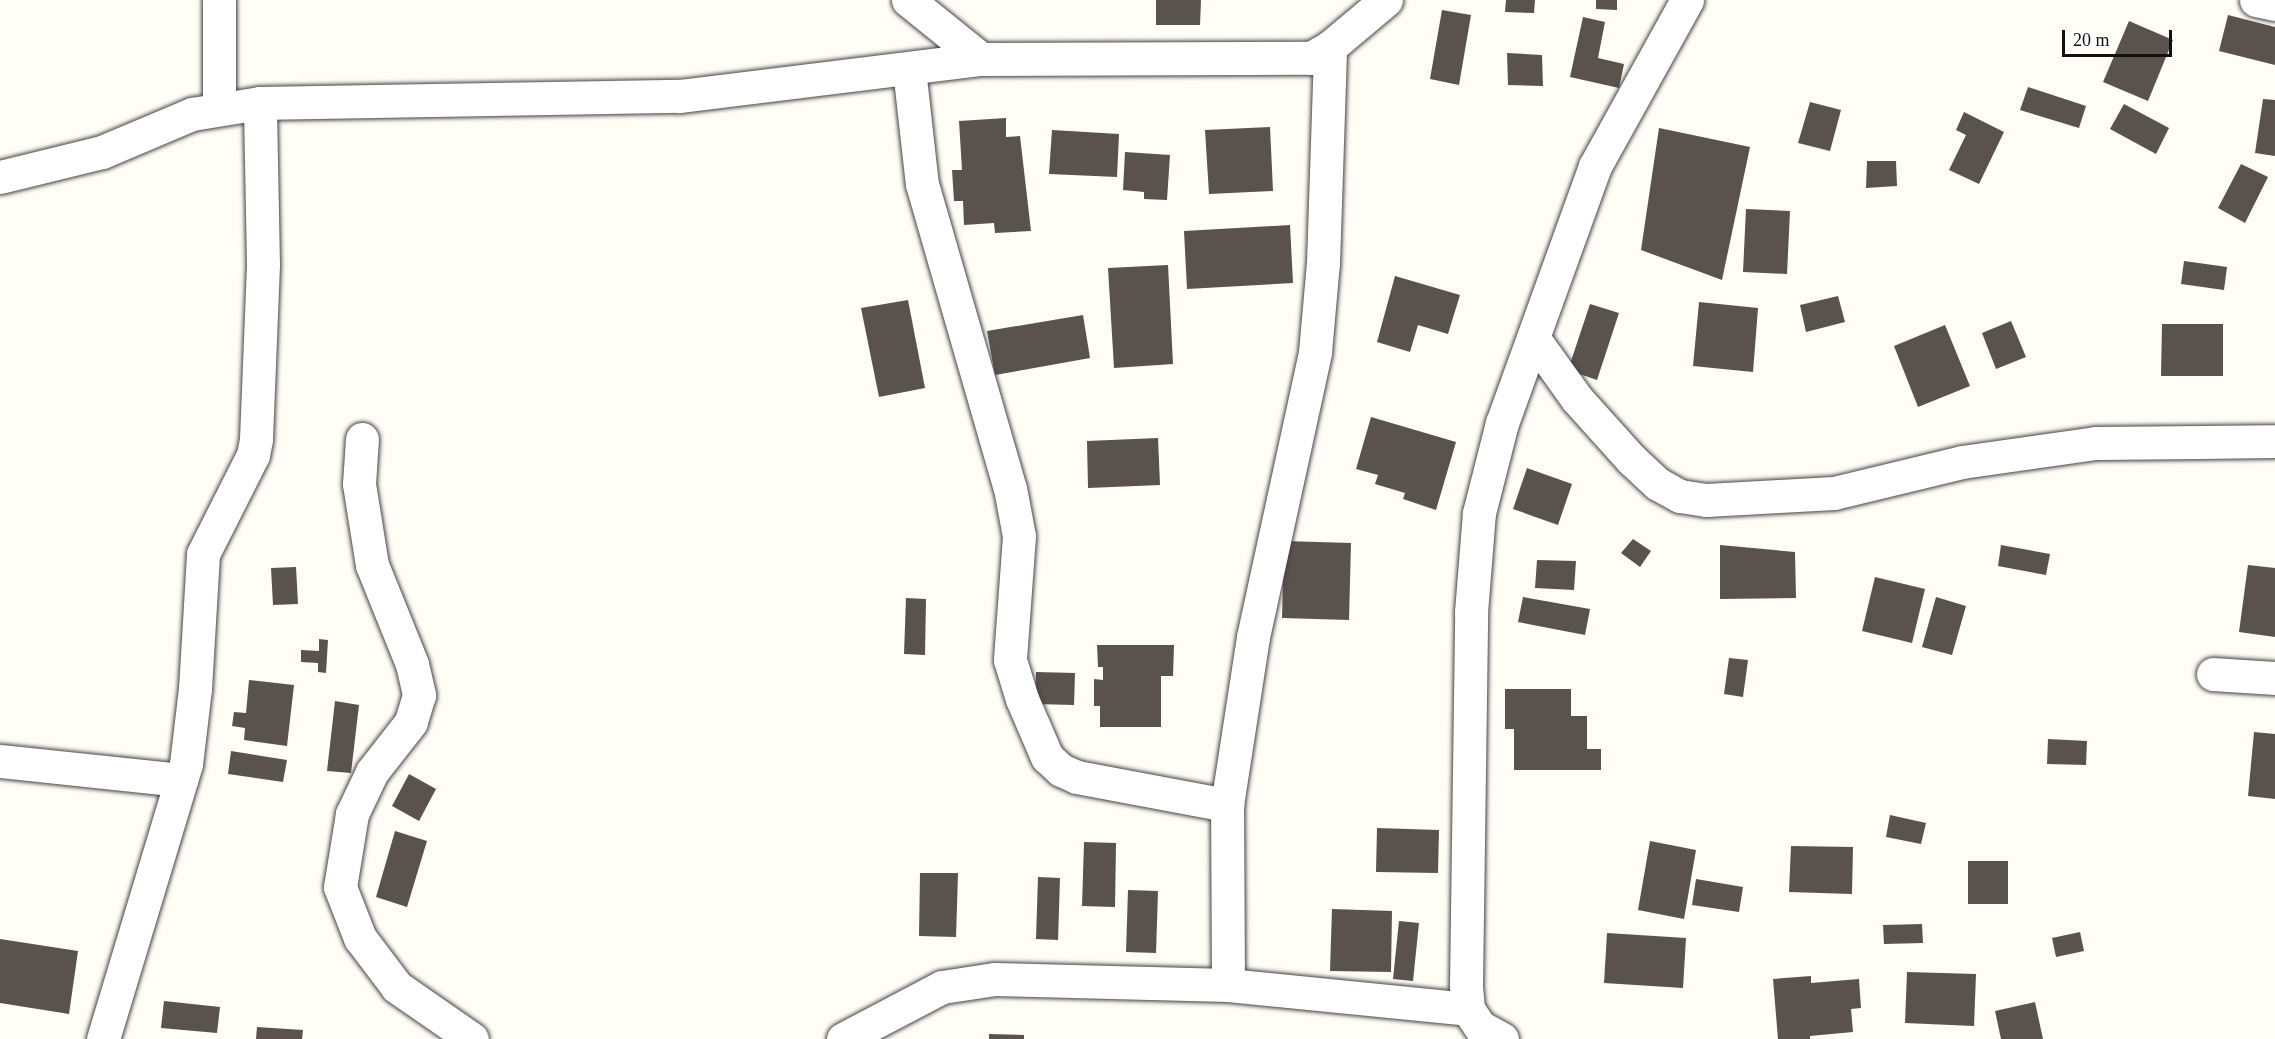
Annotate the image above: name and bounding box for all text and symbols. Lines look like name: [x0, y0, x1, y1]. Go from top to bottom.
scale bar: [2065, 18, 2174, 56]
text: 20 m: [2073, 30, 2110, 50]

